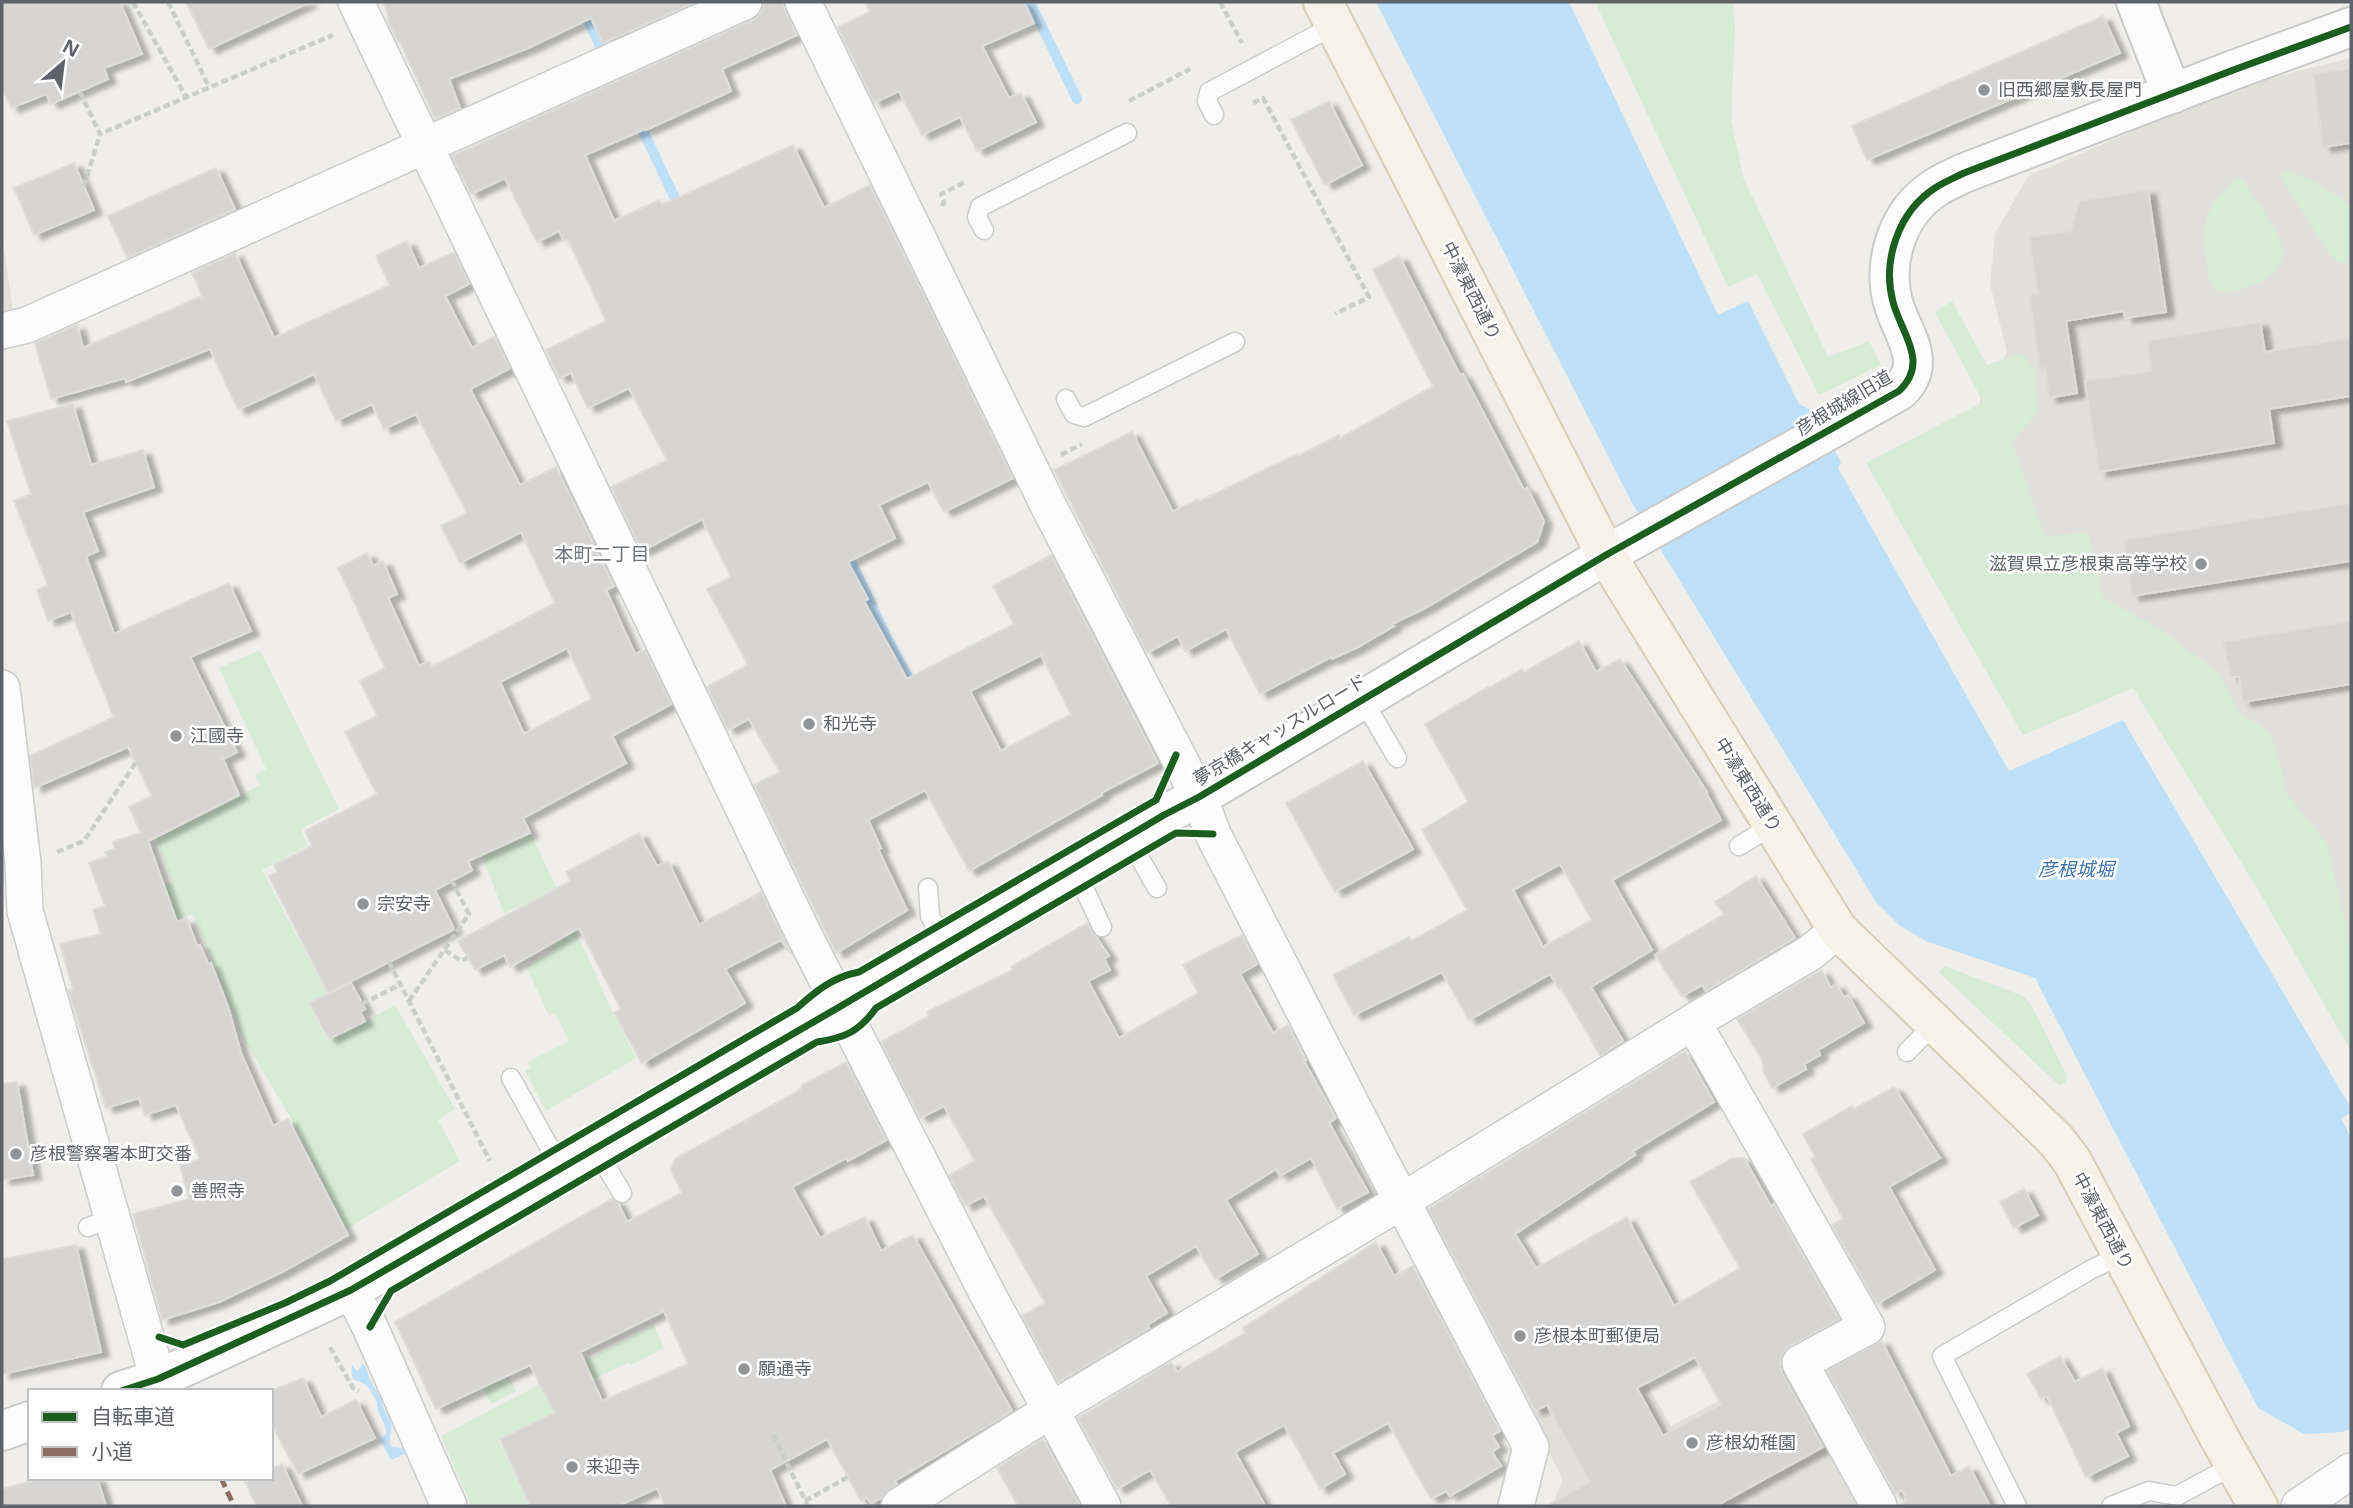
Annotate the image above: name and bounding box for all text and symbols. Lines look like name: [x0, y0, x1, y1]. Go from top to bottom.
north arrow: [28, 28, 98, 98]
text: N: [58, 33, 84, 63]
place label: 旧西郷屋敷長屋門: [1998, 77, 2142, 101]
marker: 旧西郷屋敷長屋門: [1976, 82, 1992, 98]
street label: 中濠東西通り: [1437, 237, 1507, 344]
street label: 彦根城線旧道: [1791, 364, 1896, 440]
district label: 本町二丁目: [554, 541, 650, 567]
place label: 滋賀県立彦根東高等学校: [1989, 551, 2187, 575]
marker: 滋賀県立彦根東高等学校: [2193, 556, 2209, 572]
street label: 夢京橋キャッスルロード: [1188, 668, 1371, 790]
place label: 和光寺: [823, 711, 877, 735]
marker: 和光寺: [801, 716, 817, 732]
place label: 江國寺: [190, 723, 244, 747]
marker: 江國寺: [168, 728, 184, 744]
street label: 中濠東西通り: [1710, 732, 1788, 837]
water label: 彦根城堀: [2038, 856, 2117, 882]
place label: 宗安寺: [377, 891, 431, 915]
marker: 宗安寺: [355, 896, 371, 912]
place label: 彦根警察署本町交番: [30, 1141, 192, 1165]
marker: 彦根警察署本町交番: [8, 1146, 24, 1162]
street label: 中濠東西通り: [2068, 1167, 2140, 1274]
place label: 善照寺: [191, 1178, 245, 1202]
marker: 善照寺: [169, 1183, 185, 1199]
place label: 彦根本町郵便局: [1534, 1323, 1660, 1347]
marker: 彦根本町郵便局: [1512, 1328, 1528, 1344]
place label: 願通寺: [758, 1356, 812, 1380]
marker: 願通寺: [736, 1361, 752, 1377]
legend: [28, 1389, 273, 1480]
text: 自転車道: [91, 1402, 175, 1430]
place label: 彦根幼稚園: [1706, 1430, 1796, 1454]
marker: 彦根幼稚園: [1684, 1435, 1700, 1451]
text: 小道: [91, 1437, 133, 1465]
place label: 来迎寺: [586, 1454, 640, 1478]
marker: 来迎寺: [564, 1459, 580, 1475]

